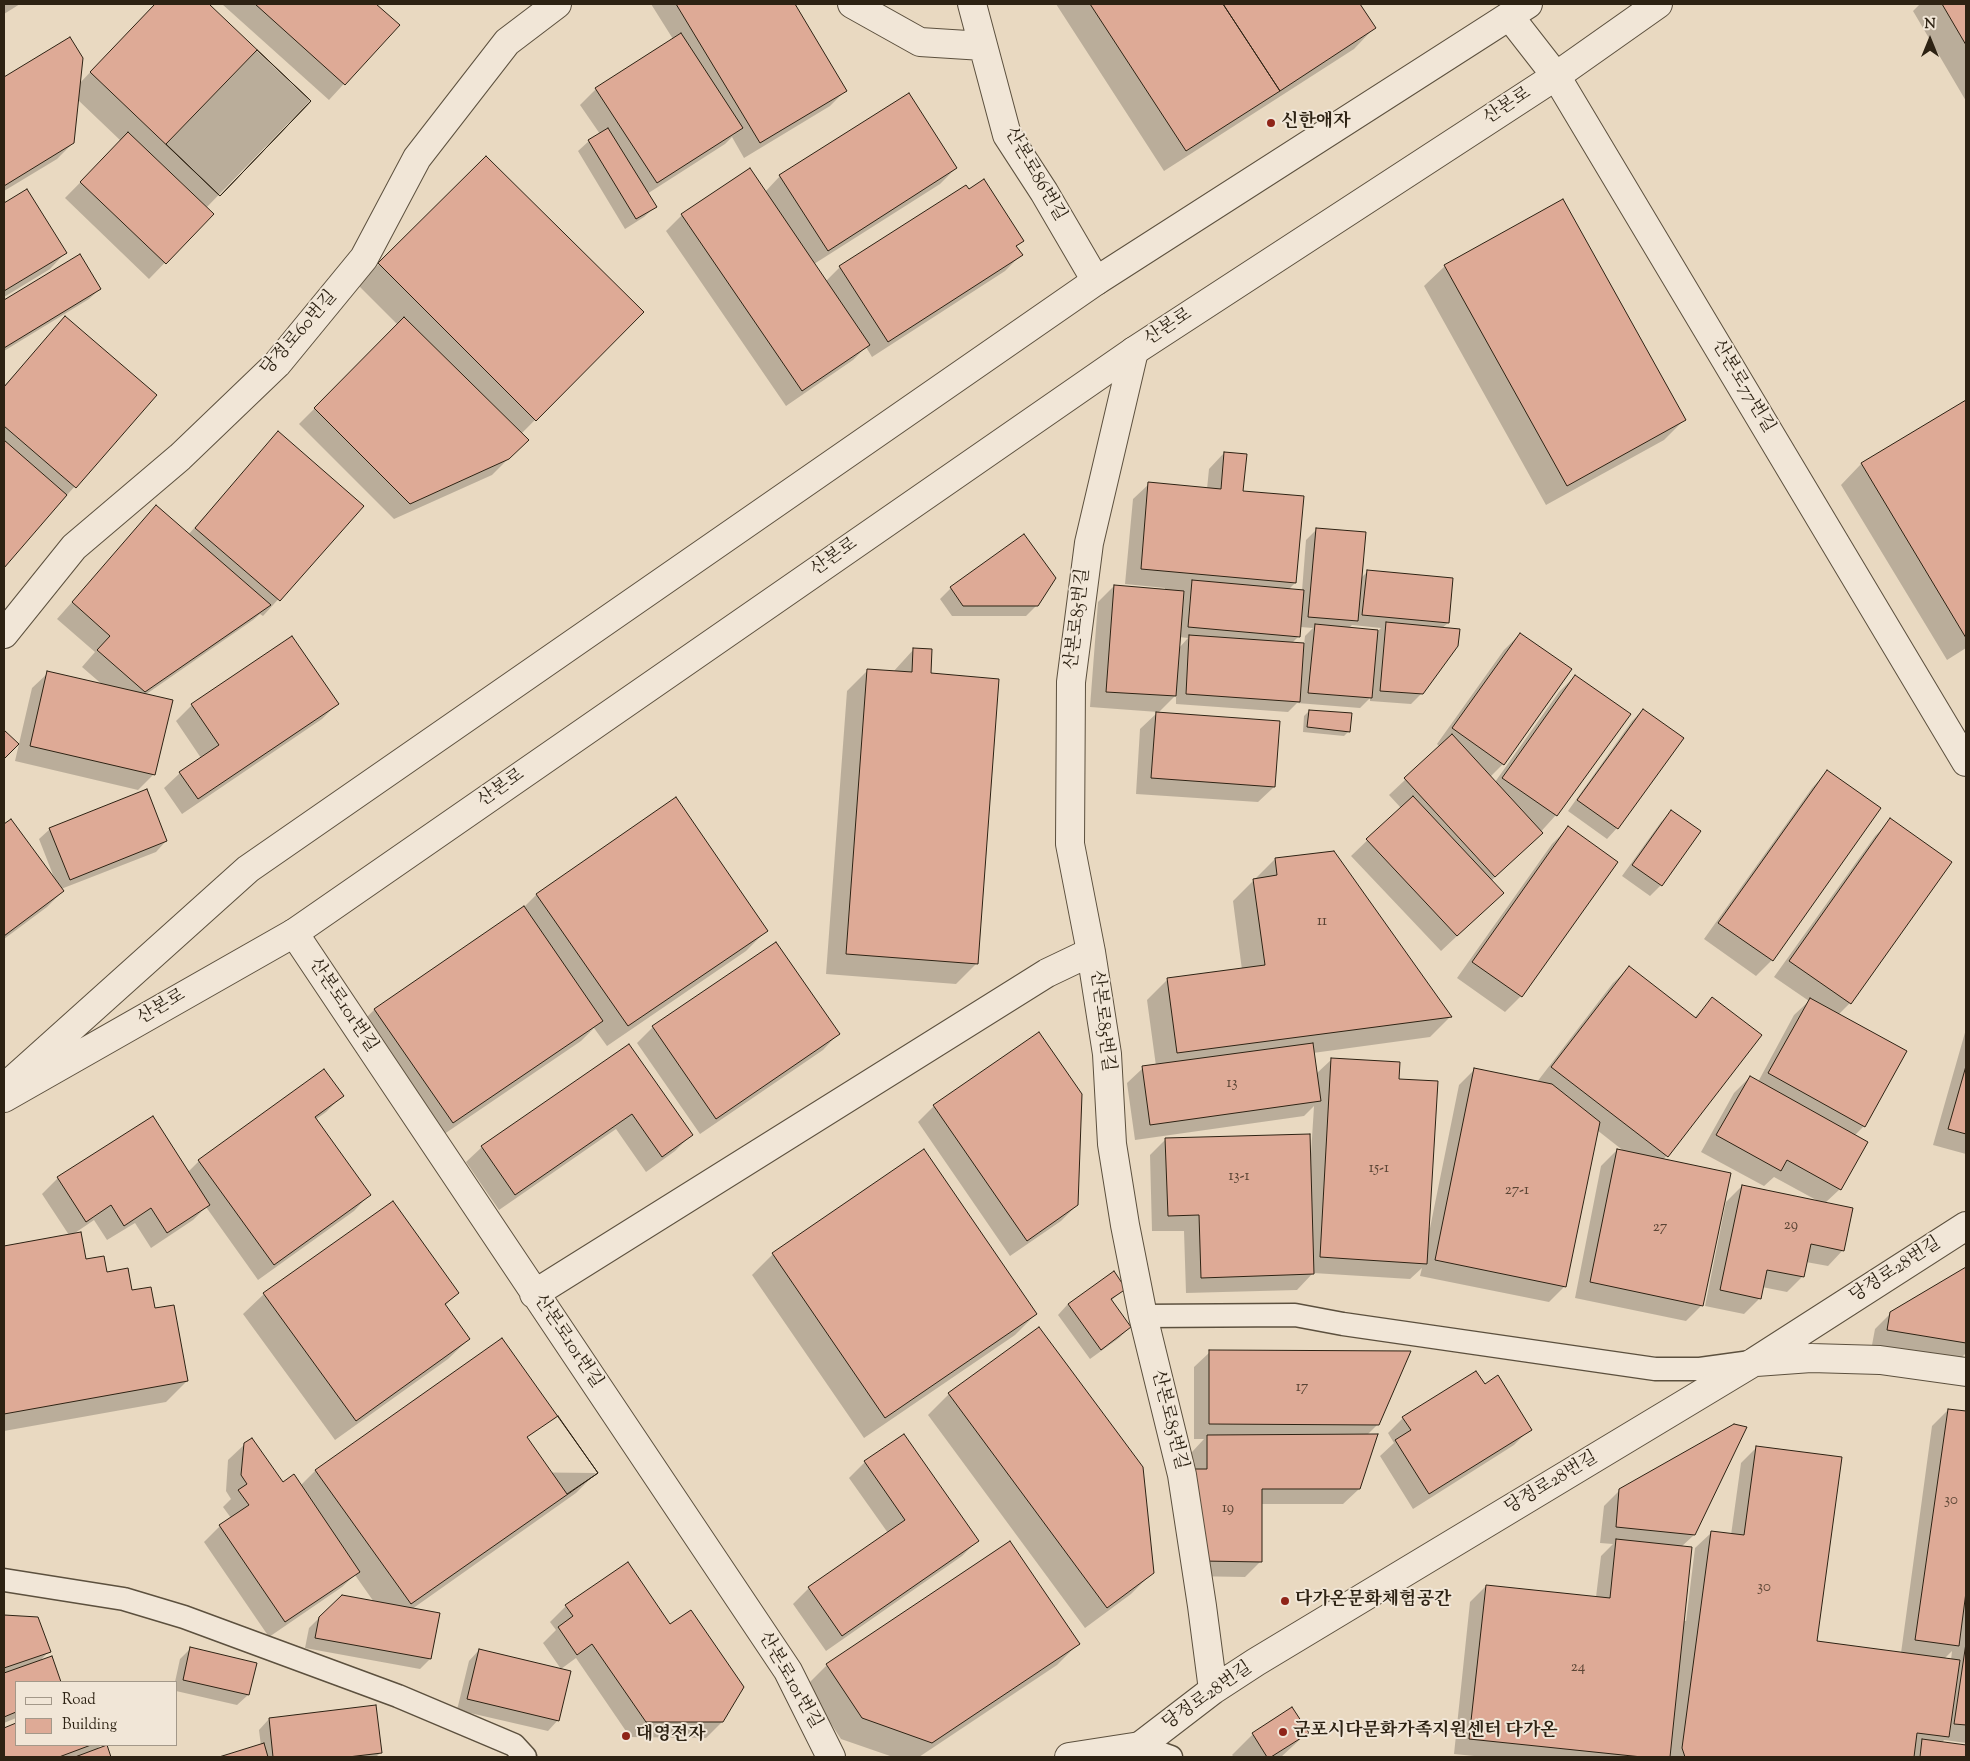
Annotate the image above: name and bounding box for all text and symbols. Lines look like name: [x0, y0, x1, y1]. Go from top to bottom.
north arrow: [1905, 15, 1955, 65]
text: N: [1924, 15, 1936, 35]
street label: 산본로: [1480, 84, 1536, 130]
place label: 신한애자: [1281, 112, 1351, 134]
marker: 신한애자: [1265, 117, 1277, 129]
street label: 산본로86번길: [998, 124, 1070, 226]
street label: 당정로60번길: [257, 287, 343, 381]
street label: 산본로: [1141, 305, 1197, 351]
street label: 산본로77번길: [1706, 336, 1778, 438]
street label: 산본로: [807, 534, 863, 582]
street label: 산본로85번길: [1062, 567, 1096, 671]
street label: 산본로: [474, 765, 530, 813]
house number: 11: [1317, 913, 1327, 931]
street label: 산본로101번길: [303, 955, 381, 1057]
street label: 산본로85번길: [1084, 969, 1118, 1073]
street label: 산본로: [134, 986, 190, 1030]
house number: 13: [1226, 1075, 1238, 1093]
house number: 15-1: [1369, 1160, 1389, 1178]
house number: 13-1: [1228, 1168, 1250, 1186]
house number: 27-1: [1505, 1182, 1529, 1200]
house number: 29: [1784, 1217, 1798, 1235]
house number: 27: [1653, 1219, 1667, 1237]
street label: 당정로28번길: [1846, 1234, 1946, 1308]
street label: 산본로101번길: [528, 1291, 606, 1393]
street label: 산본로85번길: [1145, 1368, 1191, 1472]
house number: 17: [1296, 1379, 1308, 1397]
street label: 당정로28번길: [1502, 1448, 1602, 1520]
house number: 30: [1944, 1492, 1958, 1510]
house number: 19: [1222, 1500, 1234, 1518]
house number: 30: [1757, 1579, 1771, 1597]
place label: 다가온문화체험공간: [1295, 1590, 1451, 1612]
marker: 다가온문화체험공간: [1279, 1595, 1291, 1607]
street label: 산본로101번길: [753, 1629, 825, 1733]
street label: 당정로28번길: [1159, 1658, 1257, 1736]
house number: 24: [1571, 1659, 1585, 1677]
legend: [15, 1681, 178, 1746]
text: Road: [62, 1690, 96, 1711]
text: Building: [62, 1715, 117, 1736]
place label: 군포시다문화가족지원센터 다가온: [1293, 1721, 1558, 1743]
place label: 대영전자: [636, 1725, 706, 1747]
marker: 군포시다문화가족지원센터 다가온: [1277, 1726, 1289, 1738]
marker: 대영전자: [620, 1730, 632, 1742]

